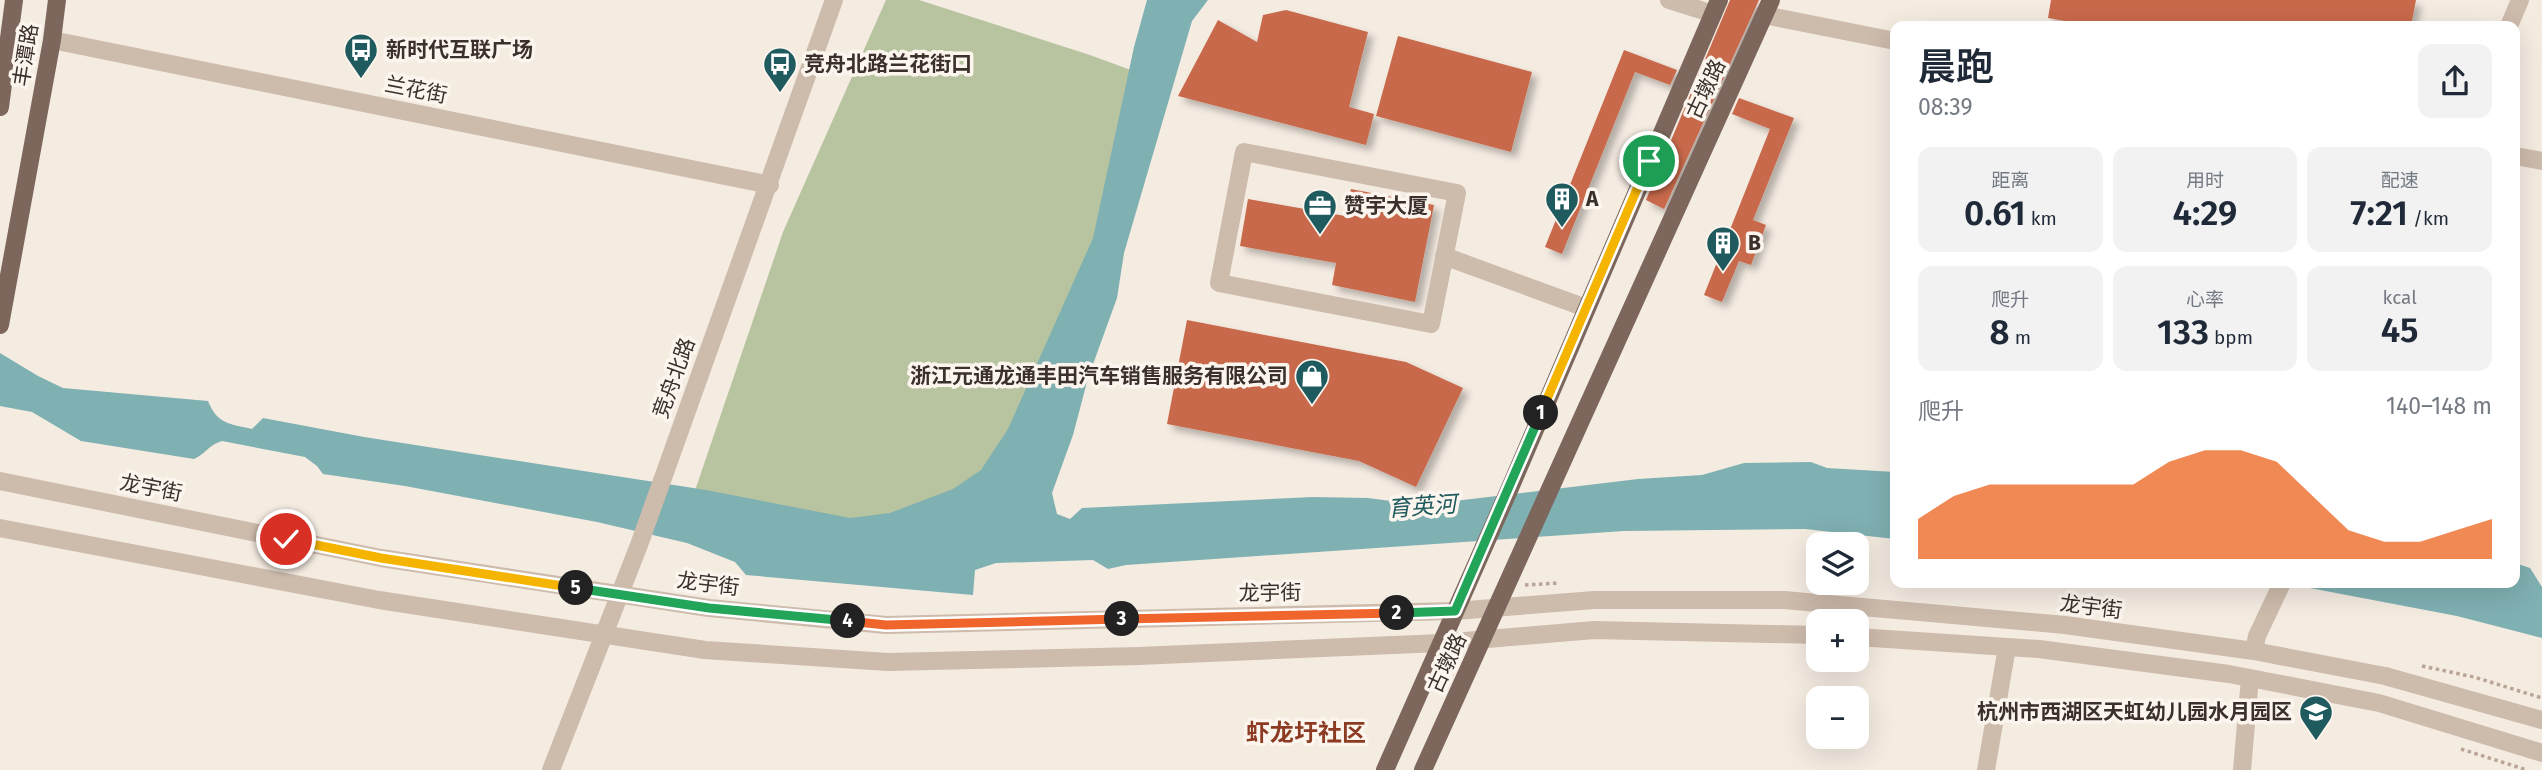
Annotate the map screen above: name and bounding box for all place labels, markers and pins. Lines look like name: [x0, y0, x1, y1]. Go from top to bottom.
bus stop icon: 新时代互联广场: [342, 31, 380, 80]
place label: 新时代互联广场: [386, 37, 533, 63]
bus stop icon: 竞舟北路兰花街口: [761, 45, 799, 94]
place label: 竞舟北路兰花街口: [804, 51, 972, 77]
pin: [1619, 131, 1679, 191]
building icon: A: [1543, 180, 1581, 229]
place label: A: [1585, 186, 1599, 212]
office icon: 赞宇大厦: [1301, 187, 1339, 236]
place label: 赞宇大厦: [1344, 193, 1428, 219]
building icon: B: [1704, 224, 1742, 273]
place label: B: [1748, 230, 1761, 256]
shop icon: 浙江元通龙通丰田汽车销售服务有限公司: [1293, 357, 1331, 406]
place label: 浙江元通龙通丰田汽车销售服务有限公司: [910, 363, 1288, 389]
pin: 1: [1524, 396, 1558, 430]
pin: [256, 509, 316, 569]
pin: 5: [558, 570, 594, 606]
pin: 2: [1380, 596, 1414, 630]
pin: 3: [1104, 602, 1140, 636]
pin: 4: [830, 604, 866, 638]
school or university icon: 杭州市西湖区天虹幼儿园水月园区: [2297, 693, 2335, 742]
place label: 杭州市西湖区天虹幼儿园水月园区: [1977, 699, 2292, 725]

